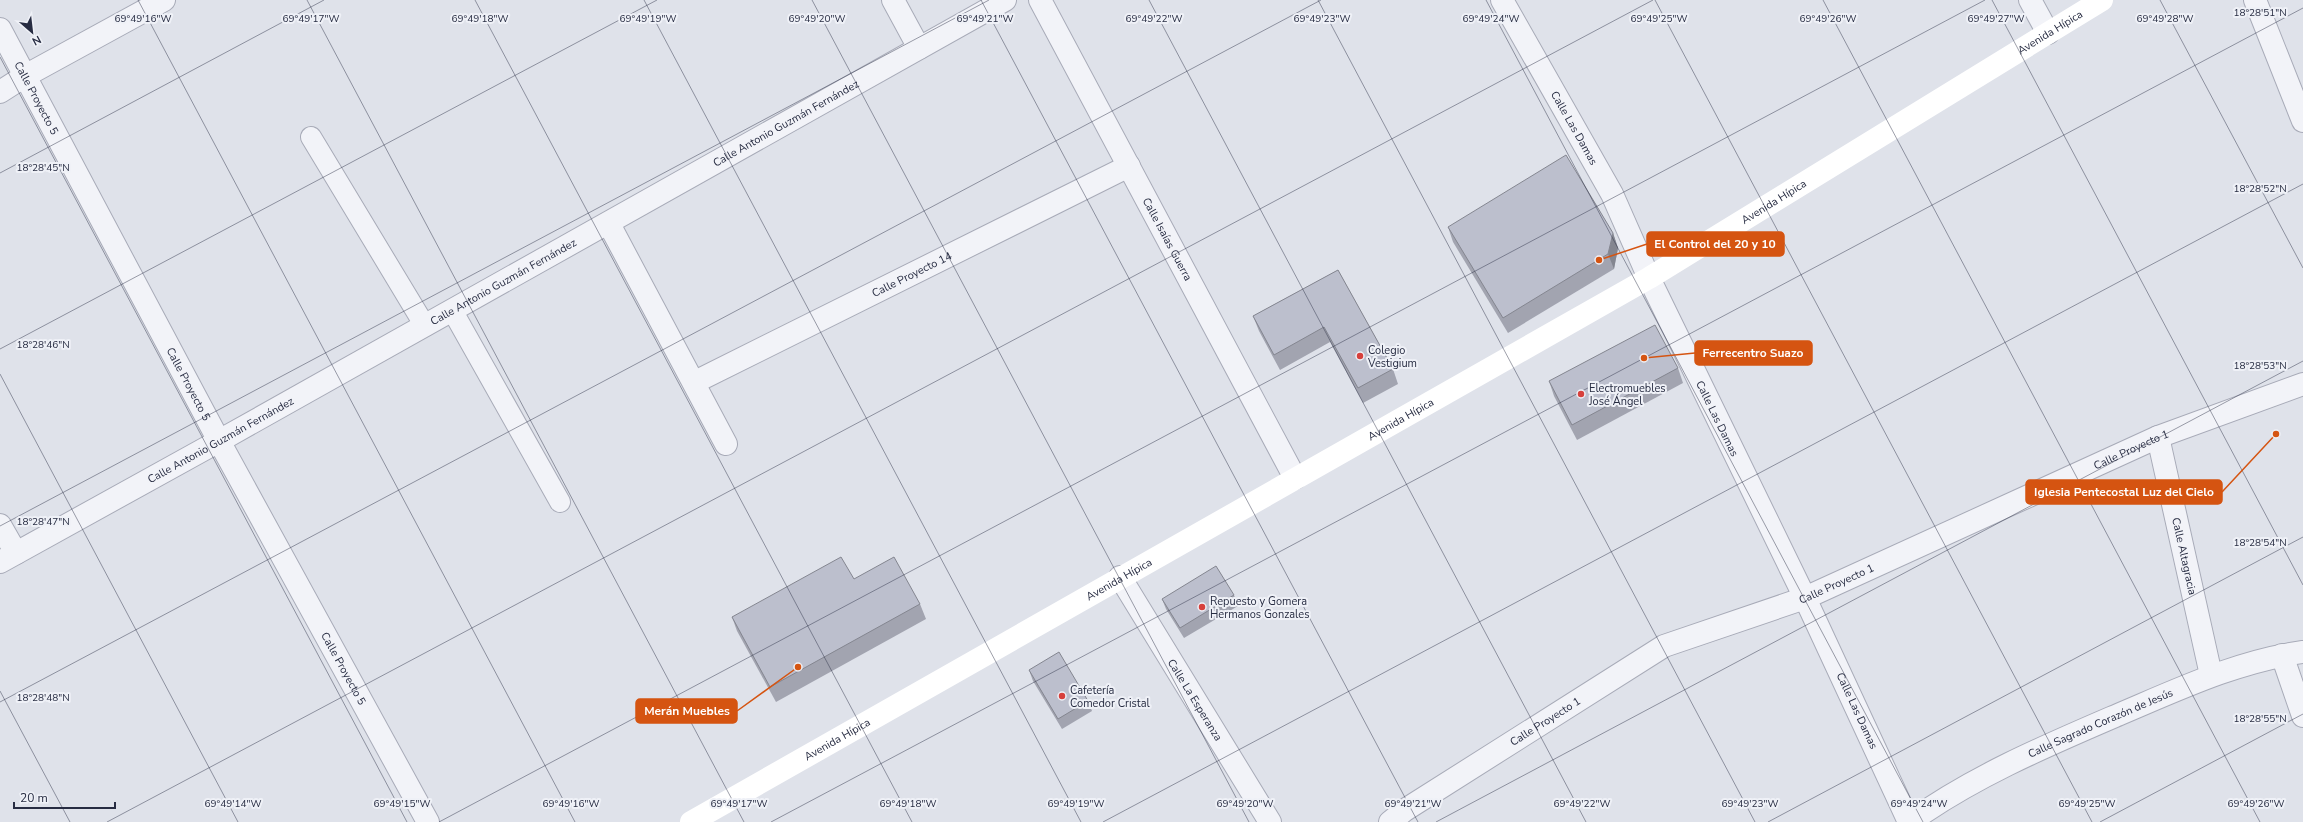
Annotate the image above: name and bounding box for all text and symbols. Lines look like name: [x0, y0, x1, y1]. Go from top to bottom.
text: 18°28'51"N: [2233, 6, 2287, 20]
street label: Avenida Hípica: [2015, 7, 2086, 58]
north arrow: [12, 12, 52, 52]
text: 69°49'16"W: [115, 12, 171, 26]
text: 69°49'17"W: [283, 12, 339, 26]
text: 69°49'18"W: [452, 12, 508, 26]
text: 69°49'19"W: [620, 12, 676, 26]
text: 69°49'20"W: [789, 12, 845, 26]
text: 69°49'21"W: [957, 12, 1013, 26]
text: 69°49'22"W: [1126, 12, 1182, 26]
text: 69°49'23"W: [1294, 12, 1350, 26]
text: 69°49'24"W: [1463, 12, 1519, 26]
text: 69°49'25"W: [1631, 12, 1687, 26]
text: 69°49'26"W: [1800, 12, 1856, 26]
text: 69°49'27"W: [1968, 12, 2024, 26]
text: 69°49'28"W: [2137, 12, 2193, 26]
text: N: [29, 32, 44, 49]
street label: Calle Proyecto 5: [11, 59, 62, 138]
street label: Calle Antonio Guzmán Fernández: [710, 77, 862, 170]
street label: Calle Las Damas: [1547, 88, 1601, 168]
text: 18°28'45"N: [16, 161, 70, 175]
street label: Avenida Hípica: [1739, 176, 1810, 228]
text: 18°28'52"N: [2233, 182, 2287, 196]
street label: Calle Isaías Guerra: [1139, 195, 1196, 284]
callout: El Control del 20 y 10: [1647, 232, 1784, 256]
street label: Calle Antonio Guzmán Fernández: [428, 235, 579, 329]
text: El Control del 20 y 10: [1654, 236, 1776, 252]
street label: Calle Proyecto 14: [869, 248, 955, 301]
text: 18°28'46"N: [16, 338, 70, 352]
callout: Ferrecentro Suazo: [1695, 341, 1812, 365]
place label: Colegio Vestigium: [1367, 343, 1417, 371]
street label: Calle Proyecto 5: [163, 345, 214, 424]
text: Ferrecentro Suazo: [1703, 345, 1804, 361]
marker: Colegio Vestigium: [1355, 351, 1365, 361]
text: 18°28'53"N: [2233, 359, 2287, 373]
street label: Calle Las Damas: [1692, 378, 1742, 459]
place label: Electromuebles José Ángel: [1588, 381, 1666, 409]
marker: Electromuebles José Ángel: [1576, 389, 1586, 399]
street label: Calle Antonio Guzmán Fernández: [145, 394, 296, 487]
street label: Avenida Hípica: [1365, 395, 1437, 444]
street label: Calle Proyecto 1: [2091, 427, 2171, 473]
callout: Iglesia Pentecostal Luz del Cielo: [2026, 480, 2222, 504]
text: Iglesia Pentecostal Luz del Cielo: [2034, 484, 2214, 500]
text: 18°28'47"N: [16, 515, 70, 529]
street label: Calle Altagracia: [2168, 516, 2200, 596]
text: 18°28'54"N: [2233, 536, 2287, 550]
street label: Avenida Hípica: [1083, 555, 1155, 604]
street label: Calle Proyecto 1: [1797, 561, 1876, 608]
place label: Repuesto y Gomera Hermanos Gonzales: [1210, 594, 1309, 622]
marker: Repuesto y Gomera Hermanos Gonzales: [1197, 602, 1207, 612]
street label: Calle Proyecto 5: [317, 630, 370, 708]
street label: Calle La Esperanza: [1164, 656, 1226, 744]
street label: Calle Las Damas: [1833, 670, 1881, 752]
place label: Cafetería Comedor Cristal: [1070, 683, 1151, 711]
street label: Calle Sagrado Corazón de Jesús: [2026, 685, 2175, 762]
text: 18°28'48"N: [16, 691, 70, 705]
marker: Cafetería Comedor Cristal: [1057, 691, 1067, 701]
street label: Calle Proyecto 1: [1507, 694, 1584, 750]
callout: Merán Muebles: [636, 699, 737, 723]
text: Merán Muebles: [644, 703, 730, 719]
text: 18°28'55"N: [2233, 712, 2287, 726]
street label: Avenida Hípica: [801, 715, 873, 764]
scale bar: [14, 784, 115, 810]
text: 20 m: [20, 790, 48, 806]
text: 69°49'14"W: [205, 797, 261, 811]
text: 69°49'15"W: [374, 797, 430, 811]
text: 69°49'16"W: [543, 797, 599, 811]
text: 69°49'17"W: [711, 797, 767, 811]
text: 69°49'18"W: [880, 797, 936, 811]
text: 69°49'19"W: [1048, 797, 1104, 811]
text: 69°49'20"W: [1217, 797, 1273, 811]
text: 69°49'21"W: [1385, 797, 1441, 811]
text: 69°49'22"W: [1554, 797, 1610, 811]
text: 69°49'23"W: [1722, 797, 1778, 811]
text: 69°49'24"W: [1891, 797, 1947, 811]
text: 69°49'25"W: [2059, 797, 2115, 811]
text: 69°49'26"W: [2228, 797, 2284, 811]

